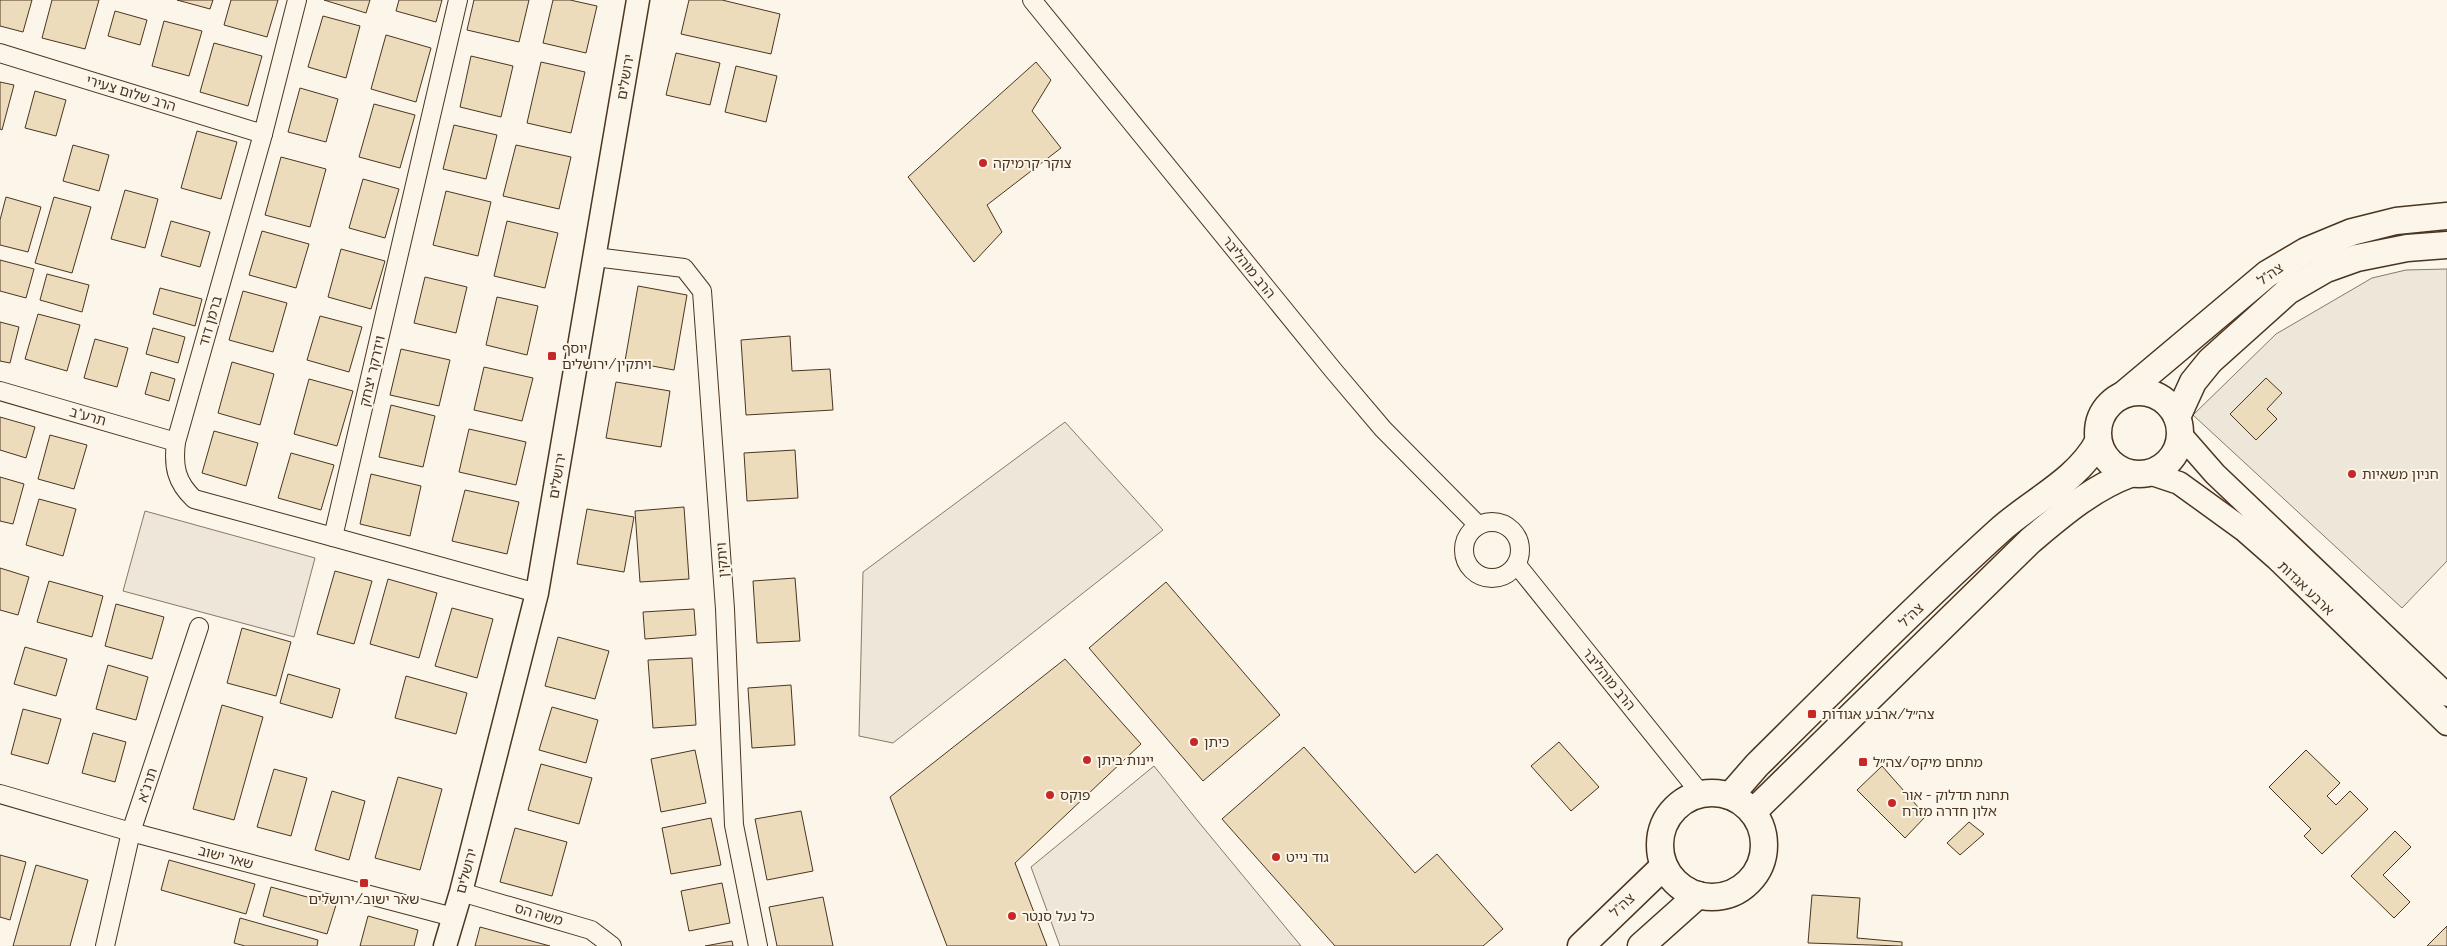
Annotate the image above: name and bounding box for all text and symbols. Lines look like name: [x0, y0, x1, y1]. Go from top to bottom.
street label: ירושלים: [613, 53, 637, 101]
street label: הרב שלום צעירי: [84, 72, 178, 114]
place label: צוקר קרמיקה: [993, 155, 1072, 171]
marker: צוקר קרמיקה: [977, 157, 989, 169]
street label: הרב מוהליבר: [1219, 233, 1279, 301]
street label: צה"ל: [2254, 259, 2286, 289]
street label: ברמן דוד: [195, 294, 225, 348]
street label: וידרקר יצחק: [356, 334, 388, 408]
place label: יוסף ויתקין/ירושלים: [562, 340, 652, 372]
marker: יוסף ויתקין/ירושלים: [546, 350, 558, 362]
street label: תרע"ב: [68, 403, 108, 429]
street label: ירושלים: [545, 452, 569, 500]
place label: חניון משאיות: [2362, 466, 2439, 482]
marker: חניון משאיות: [2346, 468, 2358, 480]
street label: ויתקין: [713, 542, 731, 578]
street label: ארבע אגדות: [2275, 558, 2337, 619]
street label: צה"ל: [1895, 599, 1927, 630]
street label: הרב מוהליבר: [1579, 645, 1639, 713]
place label: צה״ל/ארבע אגודות: [1822, 706, 1935, 722]
marker: צה״ל/ארבע אגודות: [1806, 708, 1818, 720]
place label: כיתן: [1204, 734, 1229, 750]
marker: כיתן: [1188, 736, 1200, 748]
place label: יינות ביתן: [1097, 752, 1154, 768]
marker: יינות ביתן: [1081, 754, 1093, 766]
place label: מתחם מיקס/צה״ל: [1873, 754, 1983, 770]
marker: מתחם מיקס/צה״ל: [1857, 756, 1869, 768]
street label: תרנ"א: [134, 766, 160, 804]
place label: פוקס: [1060, 787, 1090, 803]
place label: תחנת תדלוק - אור אלון חדרה מזרח: [1902, 787, 2009, 819]
marker: פוקס: [1044, 789, 1056, 801]
marker: תחנת תדלוק - אור אלון חדרה מזרח: [1886, 797, 1898, 809]
street label: שאר ישוב: [197, 842, 255, 872]
street label: ירושלים: [452, 847, 480, 895]
place label: גוד נייט: [1286, 849, 1329, 865]
marker: גוד נייט: [1270, 851, 1282, 863]
marker: שאר ישוב/ירושלים: [358, 877, 370, 889]
street label: צה"ל: [1606, 889, 1638, 920]
place label: שאר ישוב/ירושלים: [308, 891, 420, 907]
street label: משה הס: [513, 899, 565, 929]
place label: כל נעל סנטר: [1022, 908, 1095, 924]
marker: כל נעל סנטר: [1006, 910, 1018, 922]

